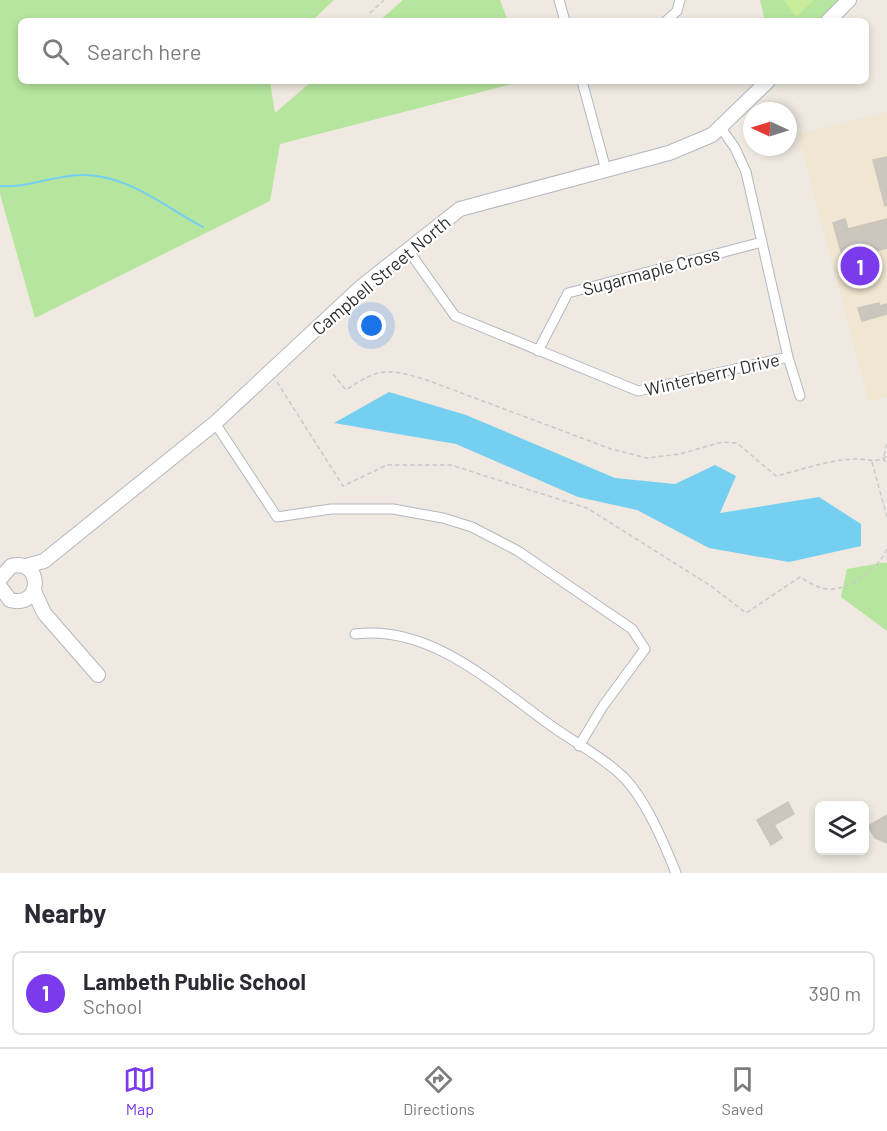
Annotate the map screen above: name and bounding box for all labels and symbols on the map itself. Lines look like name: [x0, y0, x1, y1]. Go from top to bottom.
north arrow: [743, 102, 797, 156]
street label: Campbell Street North: [307, 211, 455, 339]
street label: Sugarmaple Cross: [580, 242, 722, 300]
pin: 1: [840, 244, 880, 288]
your location: [357, 311, 386, 340]
street label: Winterberry Drive: [643, 348, 781, 400]

